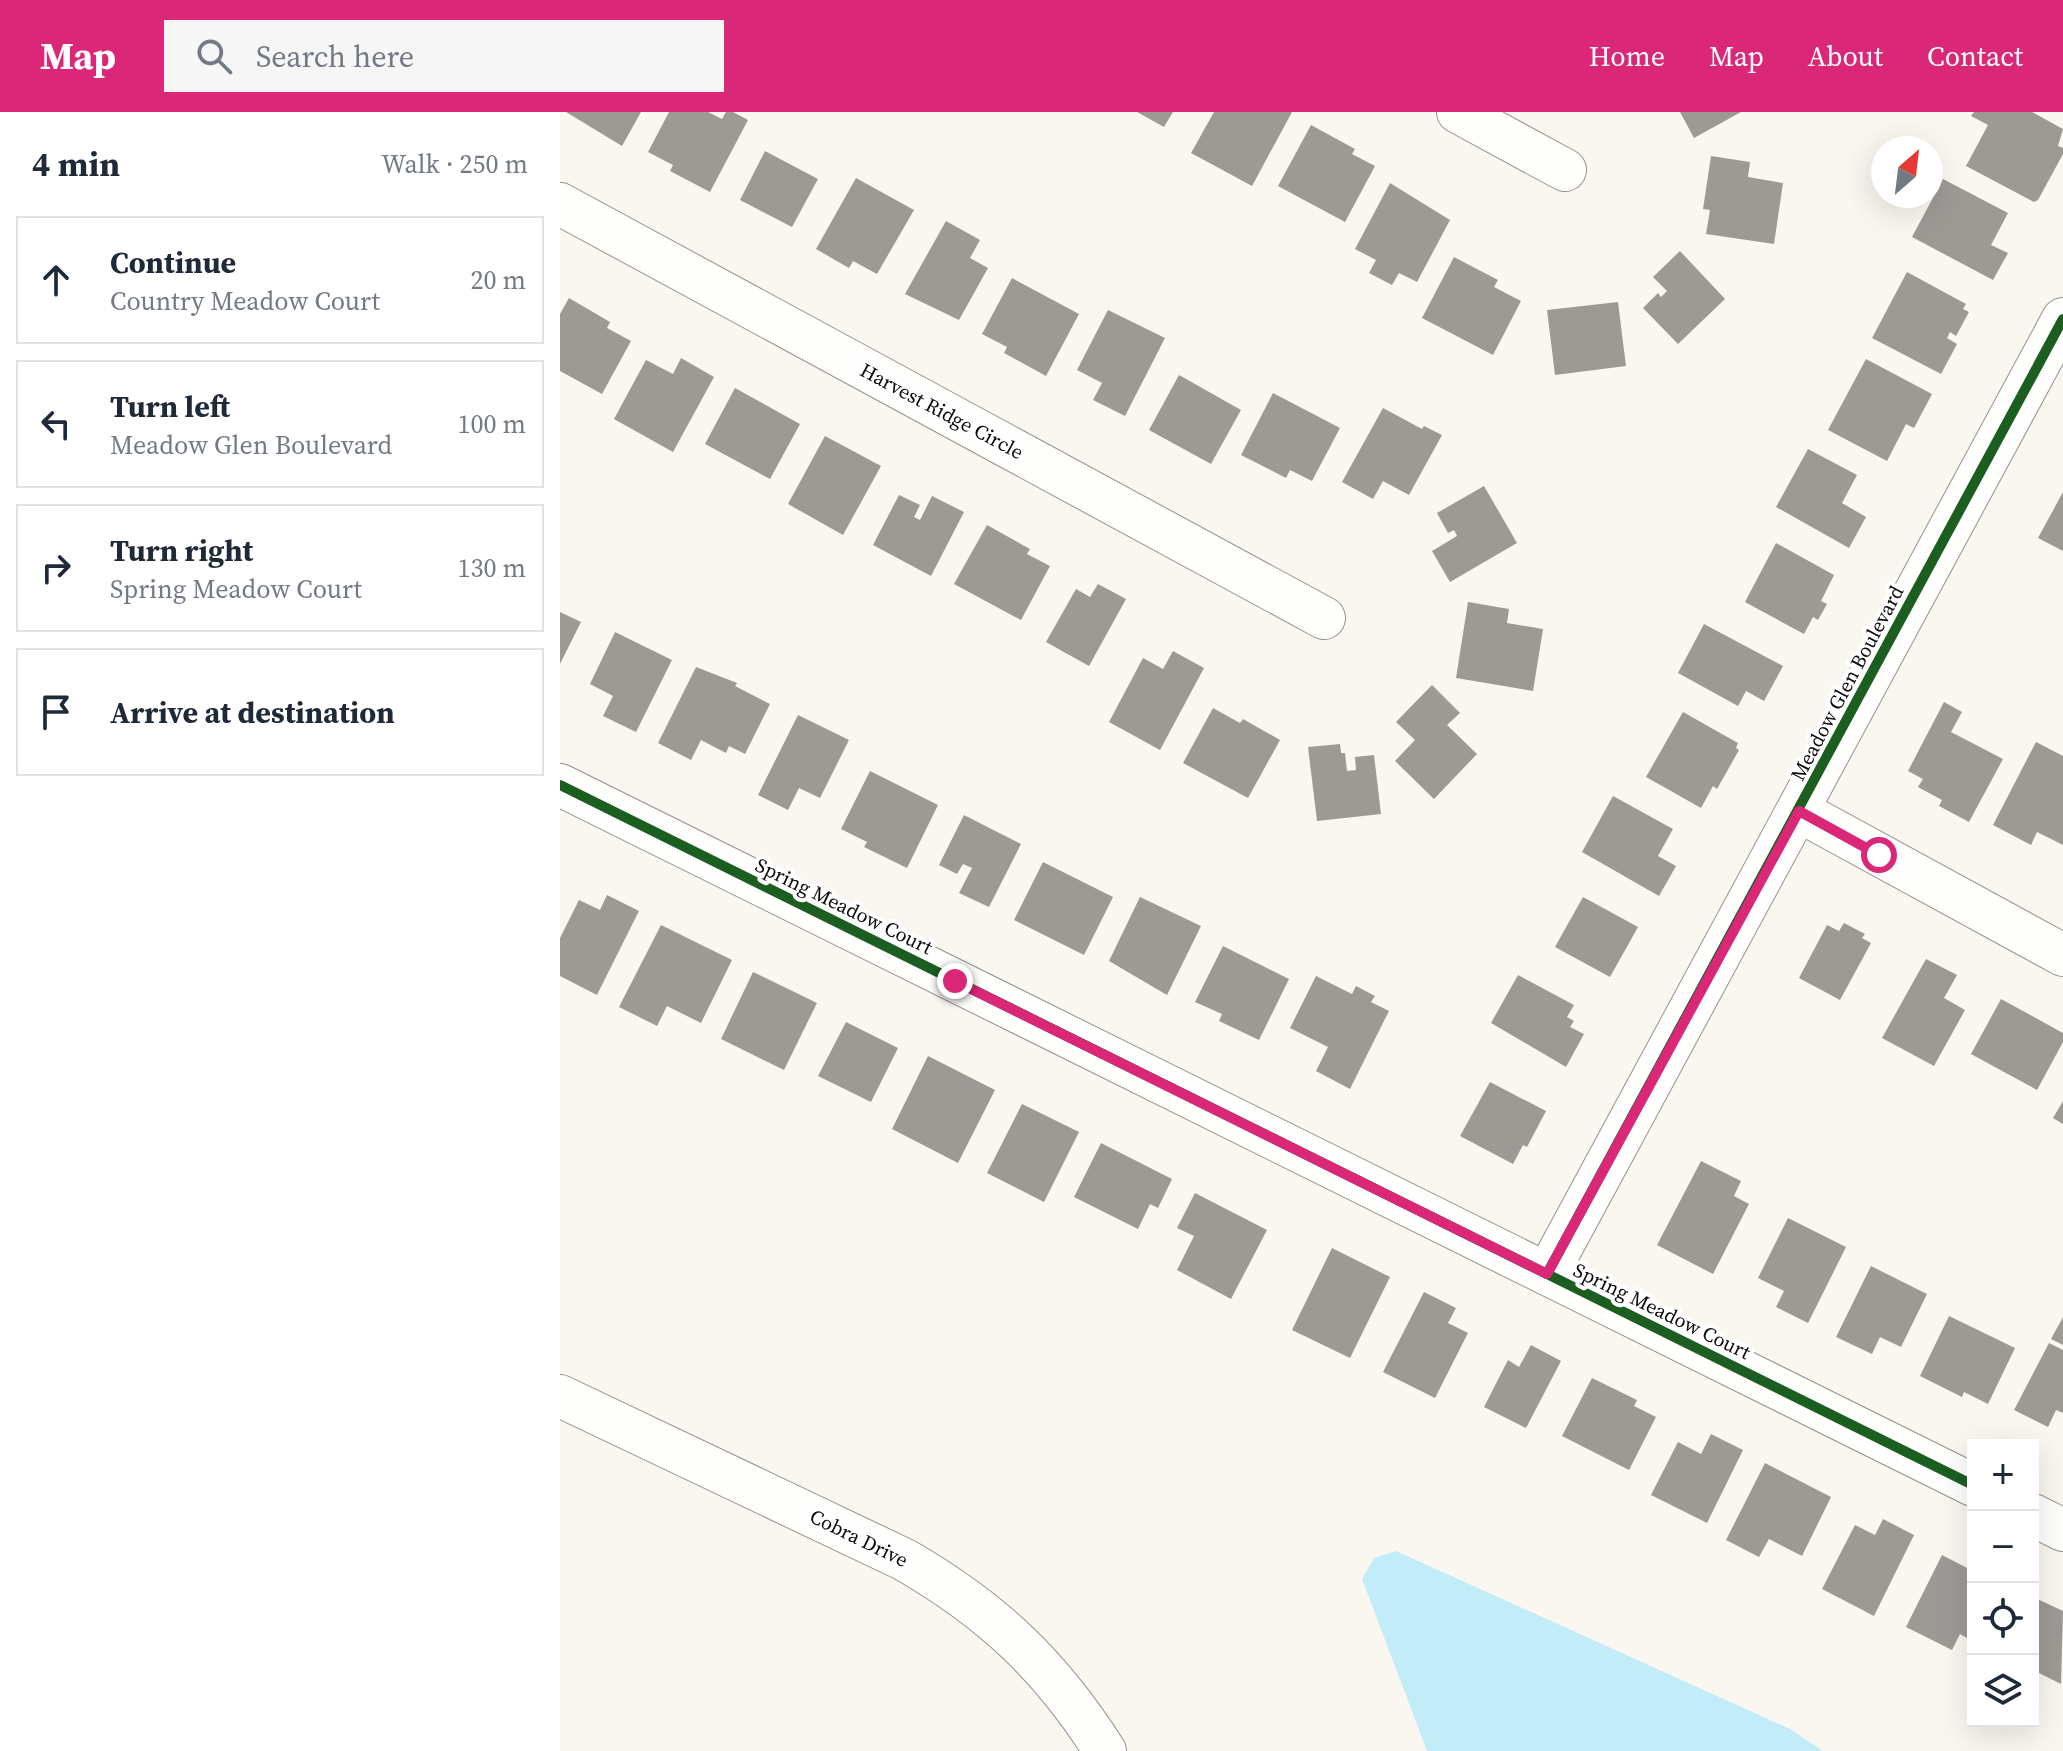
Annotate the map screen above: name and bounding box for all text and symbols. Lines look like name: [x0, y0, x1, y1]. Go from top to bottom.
search box: [164, 20, 724, 92]
text: Map: [40, 30, 116, 82]
icon: search: [192, 34, 236, 78]
text: Search here: [256, 36, 414, 77]
text: Home: [1589, 37, 1665, 75]
text: Map: [1709, 37, 1764, 75]
text: About: [1808, 37, 1883, 75]
text: Contact: [1927, 37, 2023, 75]
north arrow: [1871, 136, 1943, 208]
text: 4 min: [32, 141, 120, 187]
text: Walk · 250 m: [381, 146, 528, 182]
text: Continue: [110, 242, 236, 283]
icon: ahead: [34, 258, 78, 302]
text: 20 m: [471, 262, 526, 298]
text: Country Meadow Court: [110, 283, 380, 319]
street label: Harvest Ridge Circle: [855, 356, 1029, 466]
text: Turn left: [110, 386, 230, 427]
icon: left: [34, 402, 78, 446]
text: 100 m: [458, 406, 526, 442]
text: Meadow Glen Boulevard: [110, 427, 392, 463]
text: Turn right: [110, 530, 253, 571]
icon: right: [34, 546, 78, 590]
text: 130 m: [458, 550, 526, 586]
text: Spring Meadow Court: [110, 571, 362, 607]
street label: Meadow Glen Boulevard: [1784, 580, 1911, 785]
icon: arrive: [34, 690, 78, 734]
text: Arrive at destination: [110, 692, 395, 733]
route start: [1861, 837, 1897, 873]
street label: Spring Meadow Court: [751, 851, 938, 961]
route end: [937, 963, 973, 999]
street label: Spring Meadow Court: [1569, 1256, 1756, 1366]
map controls: [1967, 1439, 2039, 1727]
button: +: [1967, 1439, 2039, 1511]
street label: Cobra Drive: [805, 1502, 913, 1574]
button: −: [1967, 1511, 2039, 1583]
button: locate: [1967, 1583, 2039, 1655]
button: layers: [1967, 1655, 2039, 1727]

